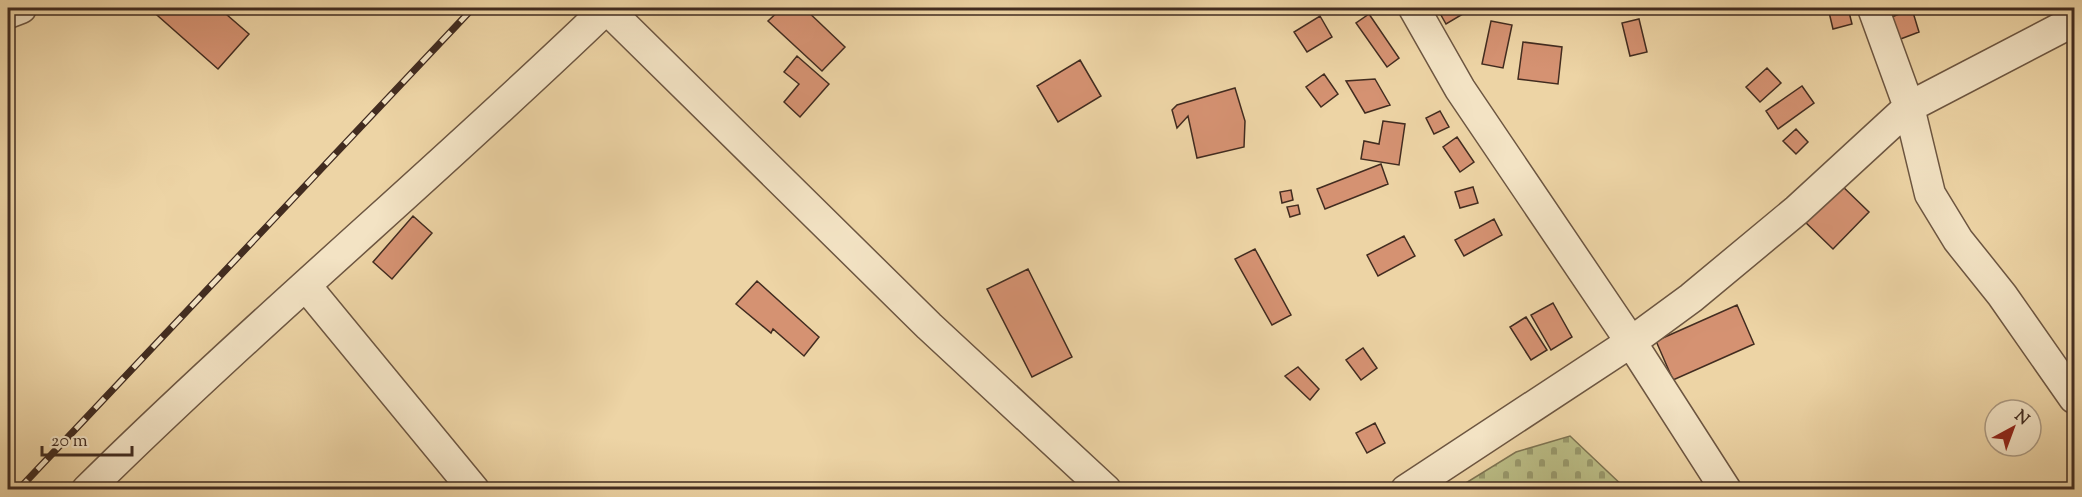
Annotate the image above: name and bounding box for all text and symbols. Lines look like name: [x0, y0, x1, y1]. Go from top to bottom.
north arrow: [1983, 398, 2043, 458]
text: N: [2009, 406, 2034, 432]
scale bar: [42, 419, 132, 457]
text: 20 m: [51, 429, 88, 455]

